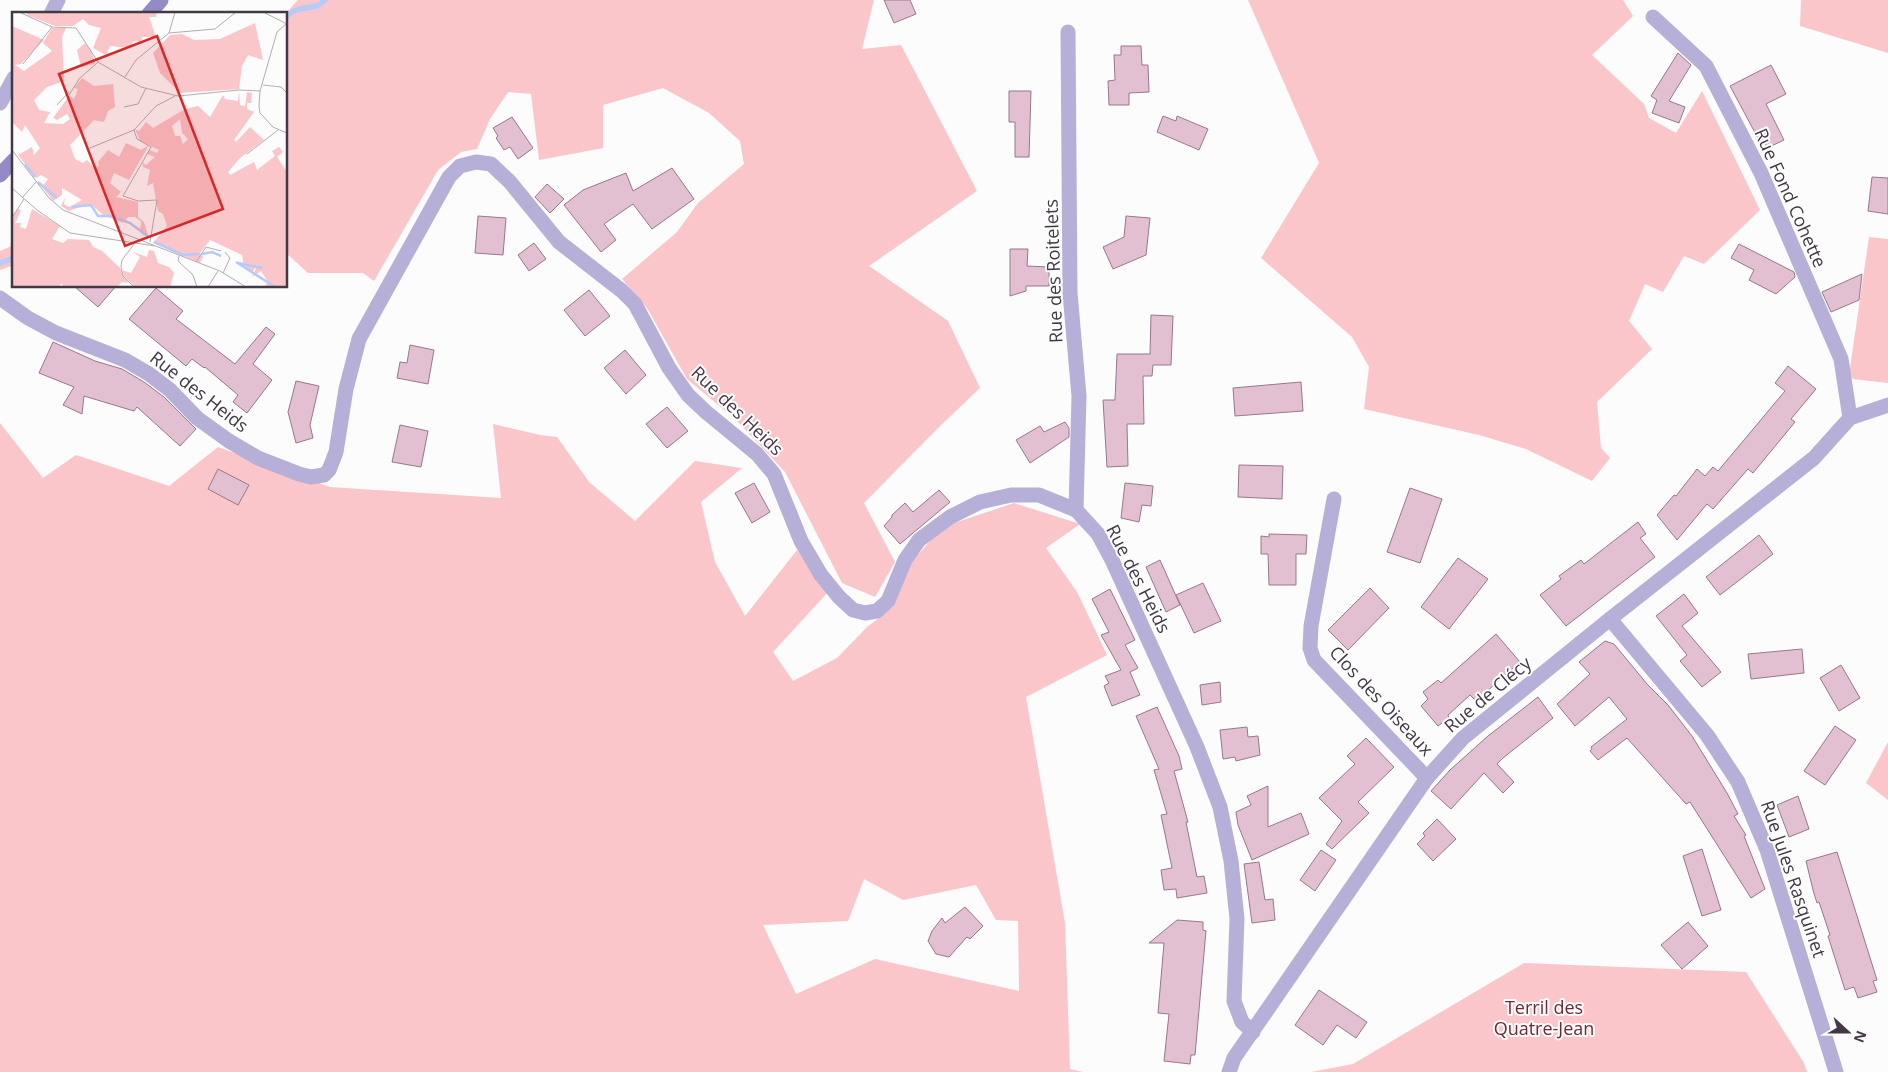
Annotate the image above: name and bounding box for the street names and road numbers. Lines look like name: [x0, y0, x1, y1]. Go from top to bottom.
street label: Rue Fond Cohette: [1749, 124, 1832, 271]
street label: Rue des Roitelets: [1038, 199, 1068, 343]
street label: Rue des Heids: [145, 345, 254, 437]
street label: Rue des Heids: [687, 360, 789, 460]
street label: Rue des Heids: [1101, 520, 1177, 637]
street label: Clos des Oiseaux: [1325, 640, 1439, 761]
street label: Rue de Clécy: [1439, 650, 1537, 738]
street label: Rue Jules Rasquinet: [1756, 797, 1832, 960]

